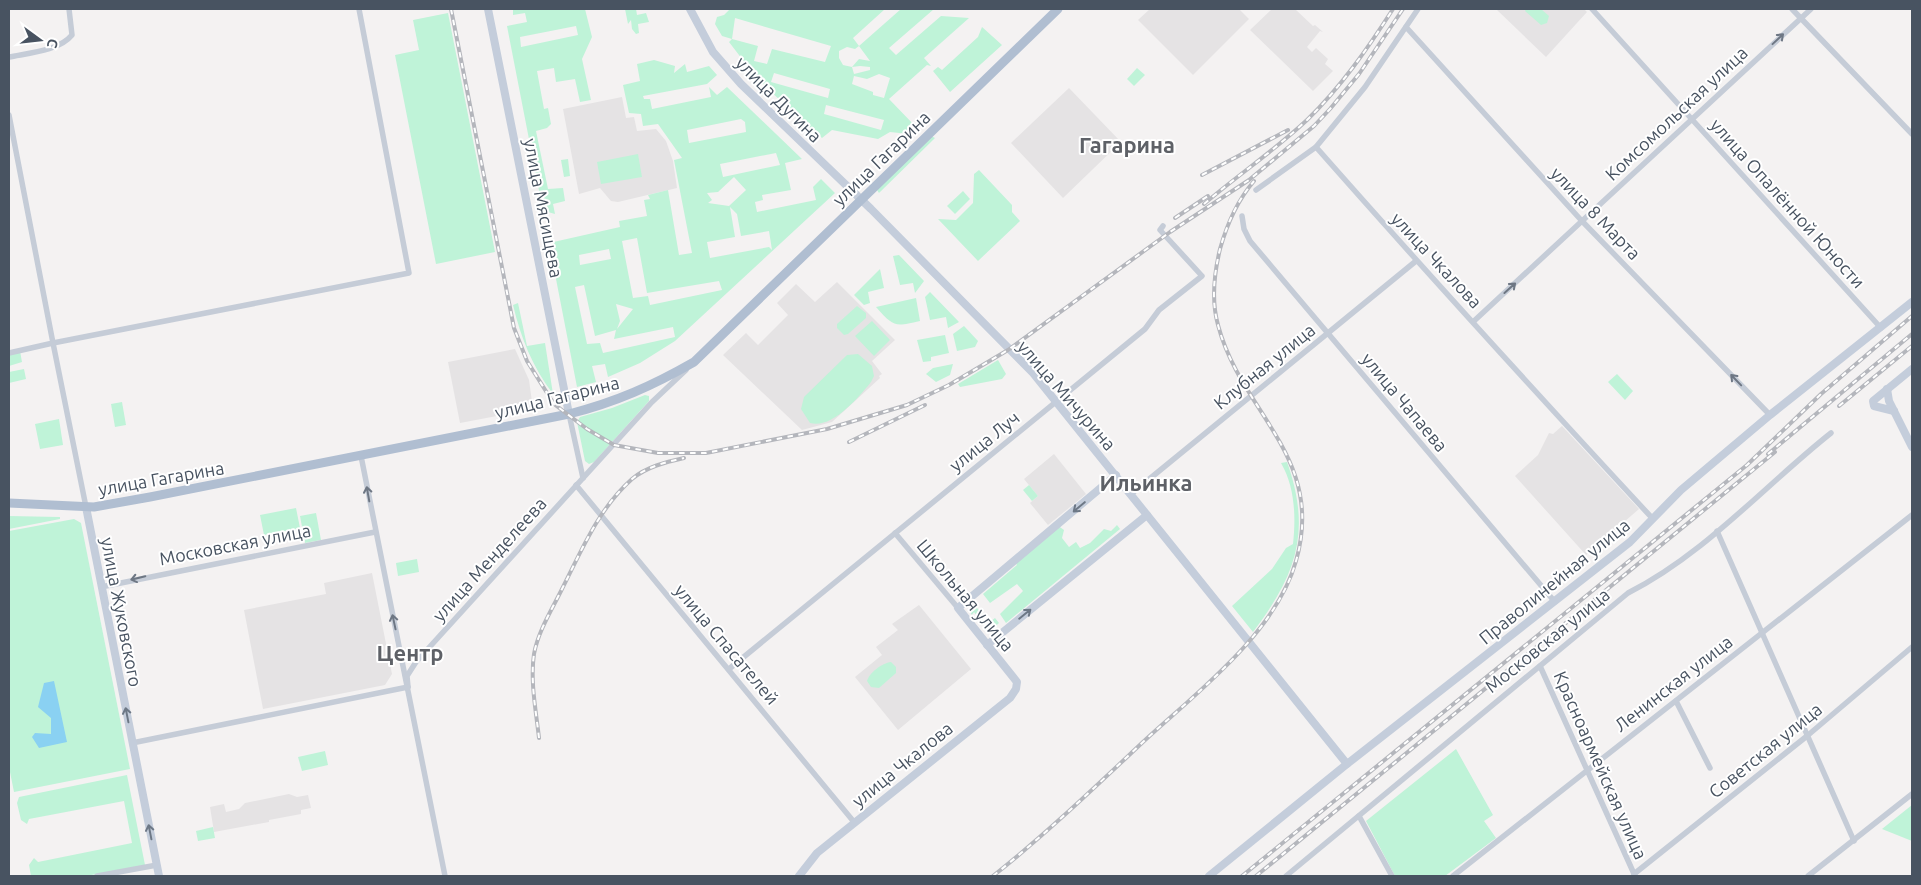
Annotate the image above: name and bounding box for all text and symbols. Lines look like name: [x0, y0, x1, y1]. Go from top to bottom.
north arrow: [15, 15, 65, 65]
one-way arrow: [1772, 33, 1785, 45]
text: С: [44, 37, 61, 50]
street label: Комсомольская улица: [1601, 42, 1751, 184]
street label: улица Дугина: [732, 52, 826, 146]
street label: улица Гагарина: [828, 107, 934, 209]
street label: улица Опалённой Юности: [1707, 114, 1869, 292]
district label: Гагарина: [1079, 132, 1175, 157]
street label: улица Мясищева: [521, 137, 567, 279]
street label: улица 8 Марта: [1547, 163, 1645, 263]
street label: улица Чкалова: [1388, 208, 1486, 312]
one-way arrow: [1503, 283, 1516, 294]
street label: Клубная улица: [1210, 319, 1318, 413]
street label: улица Мичурина: [1014, 336, 1120, 454]
street label: улица Чапаева: [1358, 349, 1452, 455]
street label: улица Гагарина: [493, 372, 621, 422]
one-way arrow: [1730, 374, 1742, 387]
street label: улица Луч: [945, 407, 1023, 475]
street label: улица Гагарина: [96, 457, 226, 499]
district label: Ильинка: [1100, 470, 1192, 495]
one-way arrow: [363, 487, 373, 503]
street label: улица Менделеева: [428, 493, 550, 625]
one-way arrow: [1072, 501, 1085, 512]
street label: Праволинейная улица: [1475, 514, 1633, 648]
street label: Московская улица: [158, 520, 312, 568]
street label: улица Жуковского: [98, 535, 146, 689]
street label: Школьная улица: [913, 535, 1019, 655]
one-way arrow: [131, 574, 147, 583]
street label: улица Спасателей: [671, 580, 783, 708]
street label: Московская улица: [1481, 584, 1613, 696]
one-way arrow: [1018, 609, 1031, 620]
one-way arrow: [389, 615, 398, 631]
street label: Ленинская улица: [1610, 631, 1736, 735]
district label: Центр: [377, 640, 443, 665]
street label: Красноармейская улица: [1550, 668, 1652, 862]
street label: Советская улица: [1705, 698, 1825, 802]
one-way arrow: [121, 708, 131, 724]
street label: улица Чкалова: [848, 717, 956, 811]
one-way arrow: [145, 824, 154, 840]

